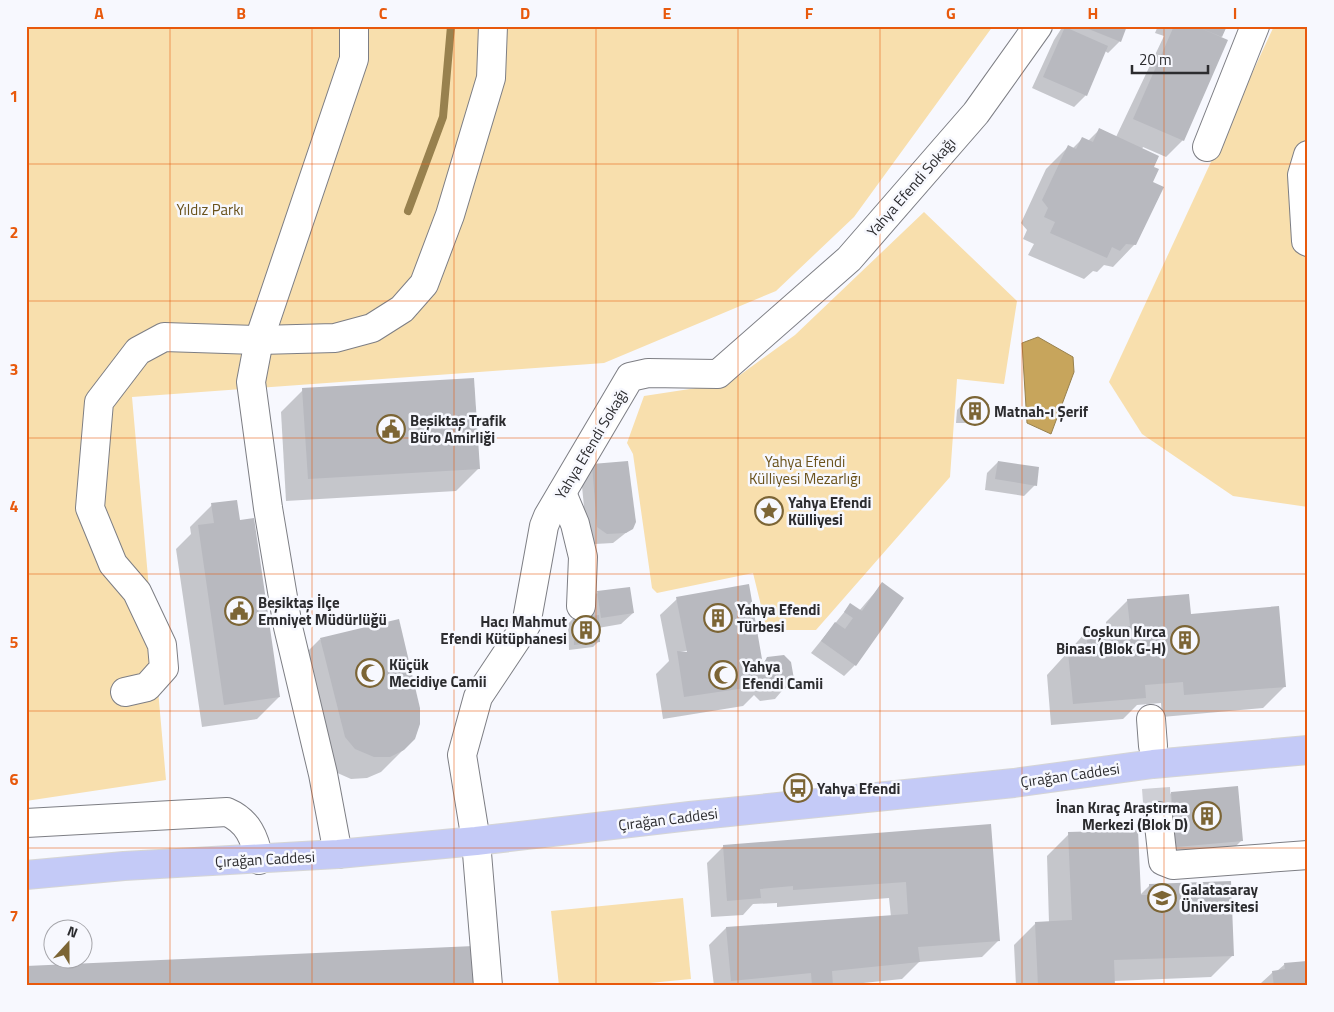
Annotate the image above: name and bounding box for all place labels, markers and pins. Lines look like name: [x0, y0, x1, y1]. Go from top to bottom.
building icon: Matnah-ı Şerif: [960, 396, 990, 426]
place label: Matnah-ı Şerif: [994, 400, 1089, 423]
place label: Beşiktaş Trafik Büro Amirliği: [410, 409, 507, 449]
public building icon: Beşiktaş Trafik Büro Amirliği: [376, 414, 406, 444]
place label: Yahya Efendi Külliyesi: [788, 491, 871, 531]
place icon: Yahya Efendi Külliyesi: [754, 496, 784, 526]
place label: Beşiktaş İlçe Emniyet Müdürlüğü: [258, 591, 387, 631]
public building icon: Beşiktaş İlçe Emniyet Müdürlüğü: [224, 596, 254, 626]
place label: Yahya Efendi Türbesi: [737, 598, 820, 638]
building icon: Yahya Efendi Türbesi: [703, 603, 733, 633]
place label: Hacı Mahmut Efendi Kütüphanesi: [440, 610, 568, 650]
building icon: Hacı Mahmut Efendi Kütüphanesi: [571, 615, 601, 645]
place label: Coşkun Kırca Binası (Blok G-H): [1056, 620, 1166, 660]
building icon: Coşkun Kırca Binası (Blok G-H): [1170, 625, 1200, 655]
place label: Küçük Mecidiye Camii: [389, 653, 487, 693]
place label: Yahya Efendi Camii: [742, 655, 823, 695]
mosque icon: Küçük Mecidiye Camii: [355, 658, 385, 688]
mosque icon: Yahya Efendi Camii: [708, 660, 738, 690]
bus stop icon: Yahya Efendi: [783, 773, 813, 803]
place label: Yahya Efendi: [817, 777, 900, 800]
place label: İnan Kıraç Araştırma Merkezi (Blok D): [1056, 796, 1188, 836]
building icon: İnan Kıraç Araştırma Merkezi (Blok D): [1192, 801, 1222, 831]
place label: Galatasaray Üniversitesi: [1181, 878, 1259, 918]
school or university icon: Galatasaray Üniversitesi: [1147, 883, 1177, 913]

